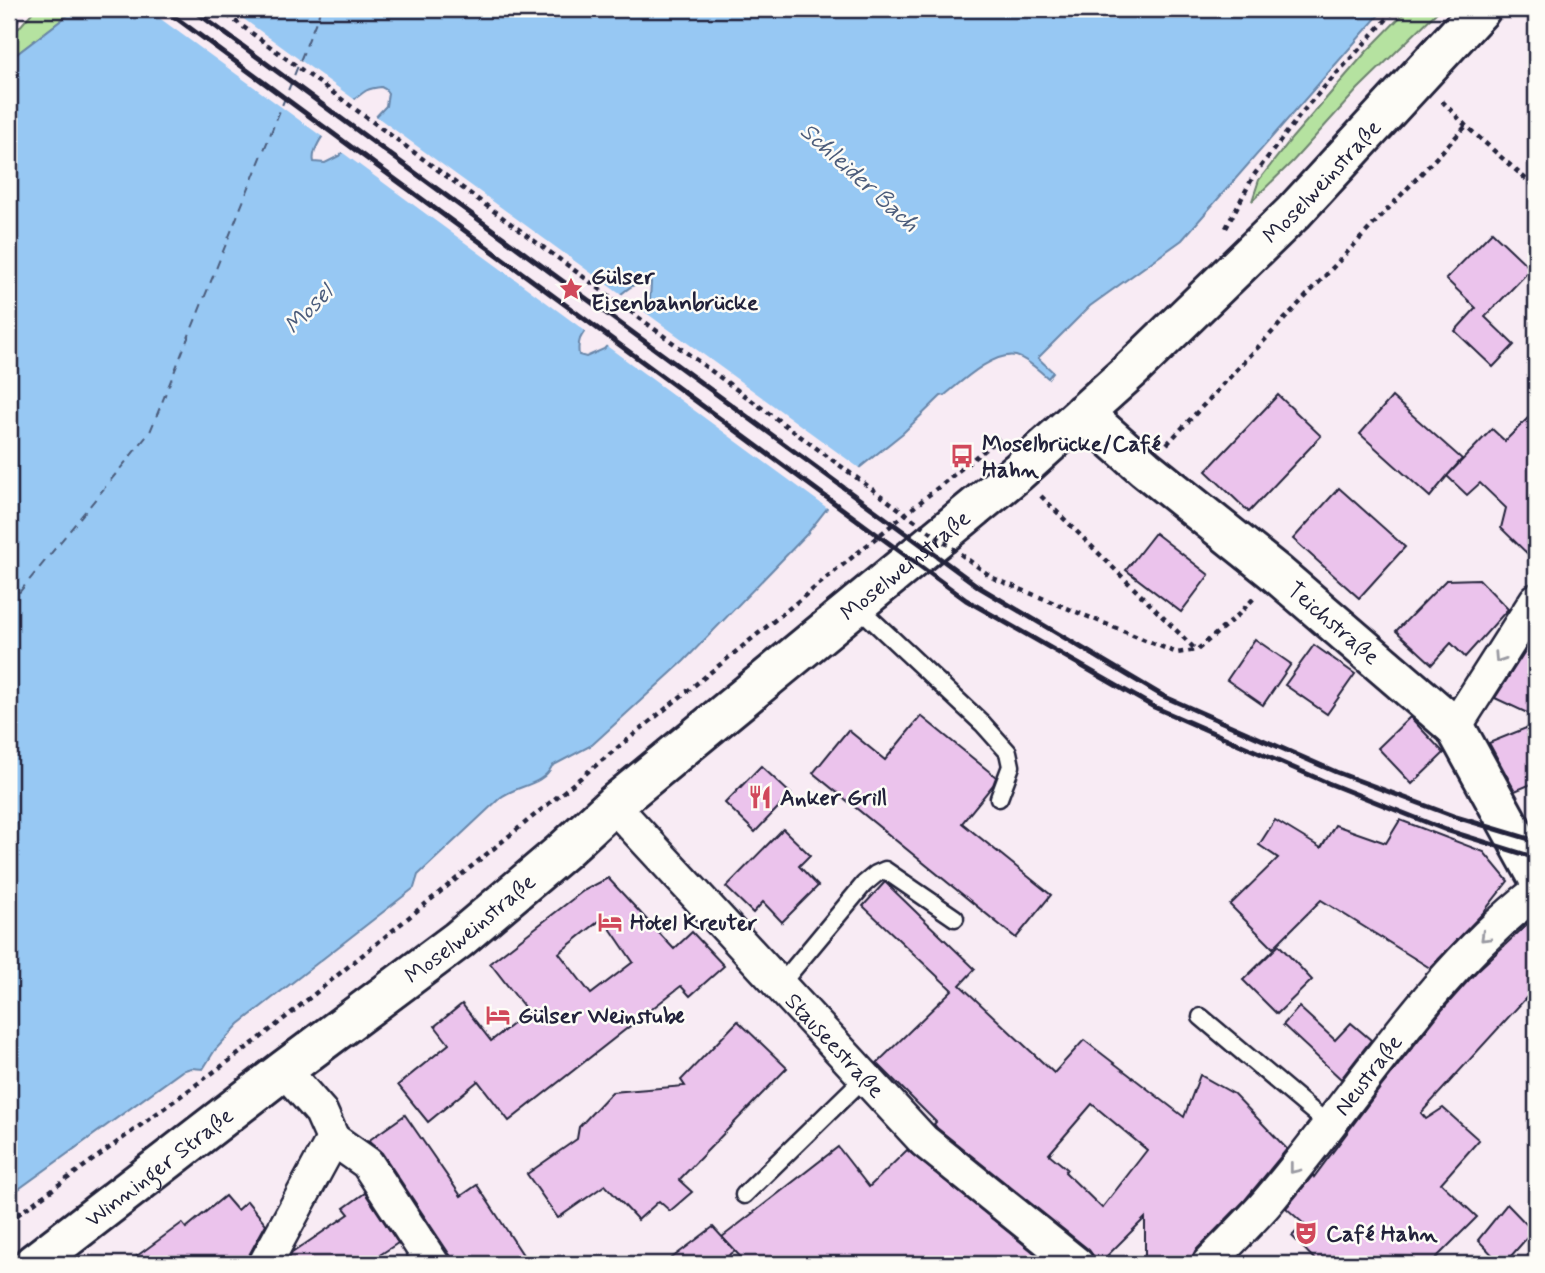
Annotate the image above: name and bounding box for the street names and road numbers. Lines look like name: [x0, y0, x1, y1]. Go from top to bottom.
street label: Moselweinstraße: [1257, 114, 1389, 251]
street label: Moselweinstraße: [835, 504, 978, 629]
street label: Teichstraße: [1280, 576, 1385, 673]
street label: Moselweinstraße: [399, 868, 543, 992]
street label: Stauseestraße: [777, 987, 890, 1106]
street label: Neustraße: [1328, 1029, 1410, 1123]
street label: Winninger Straße: [80, 1102, 240, 1235]

